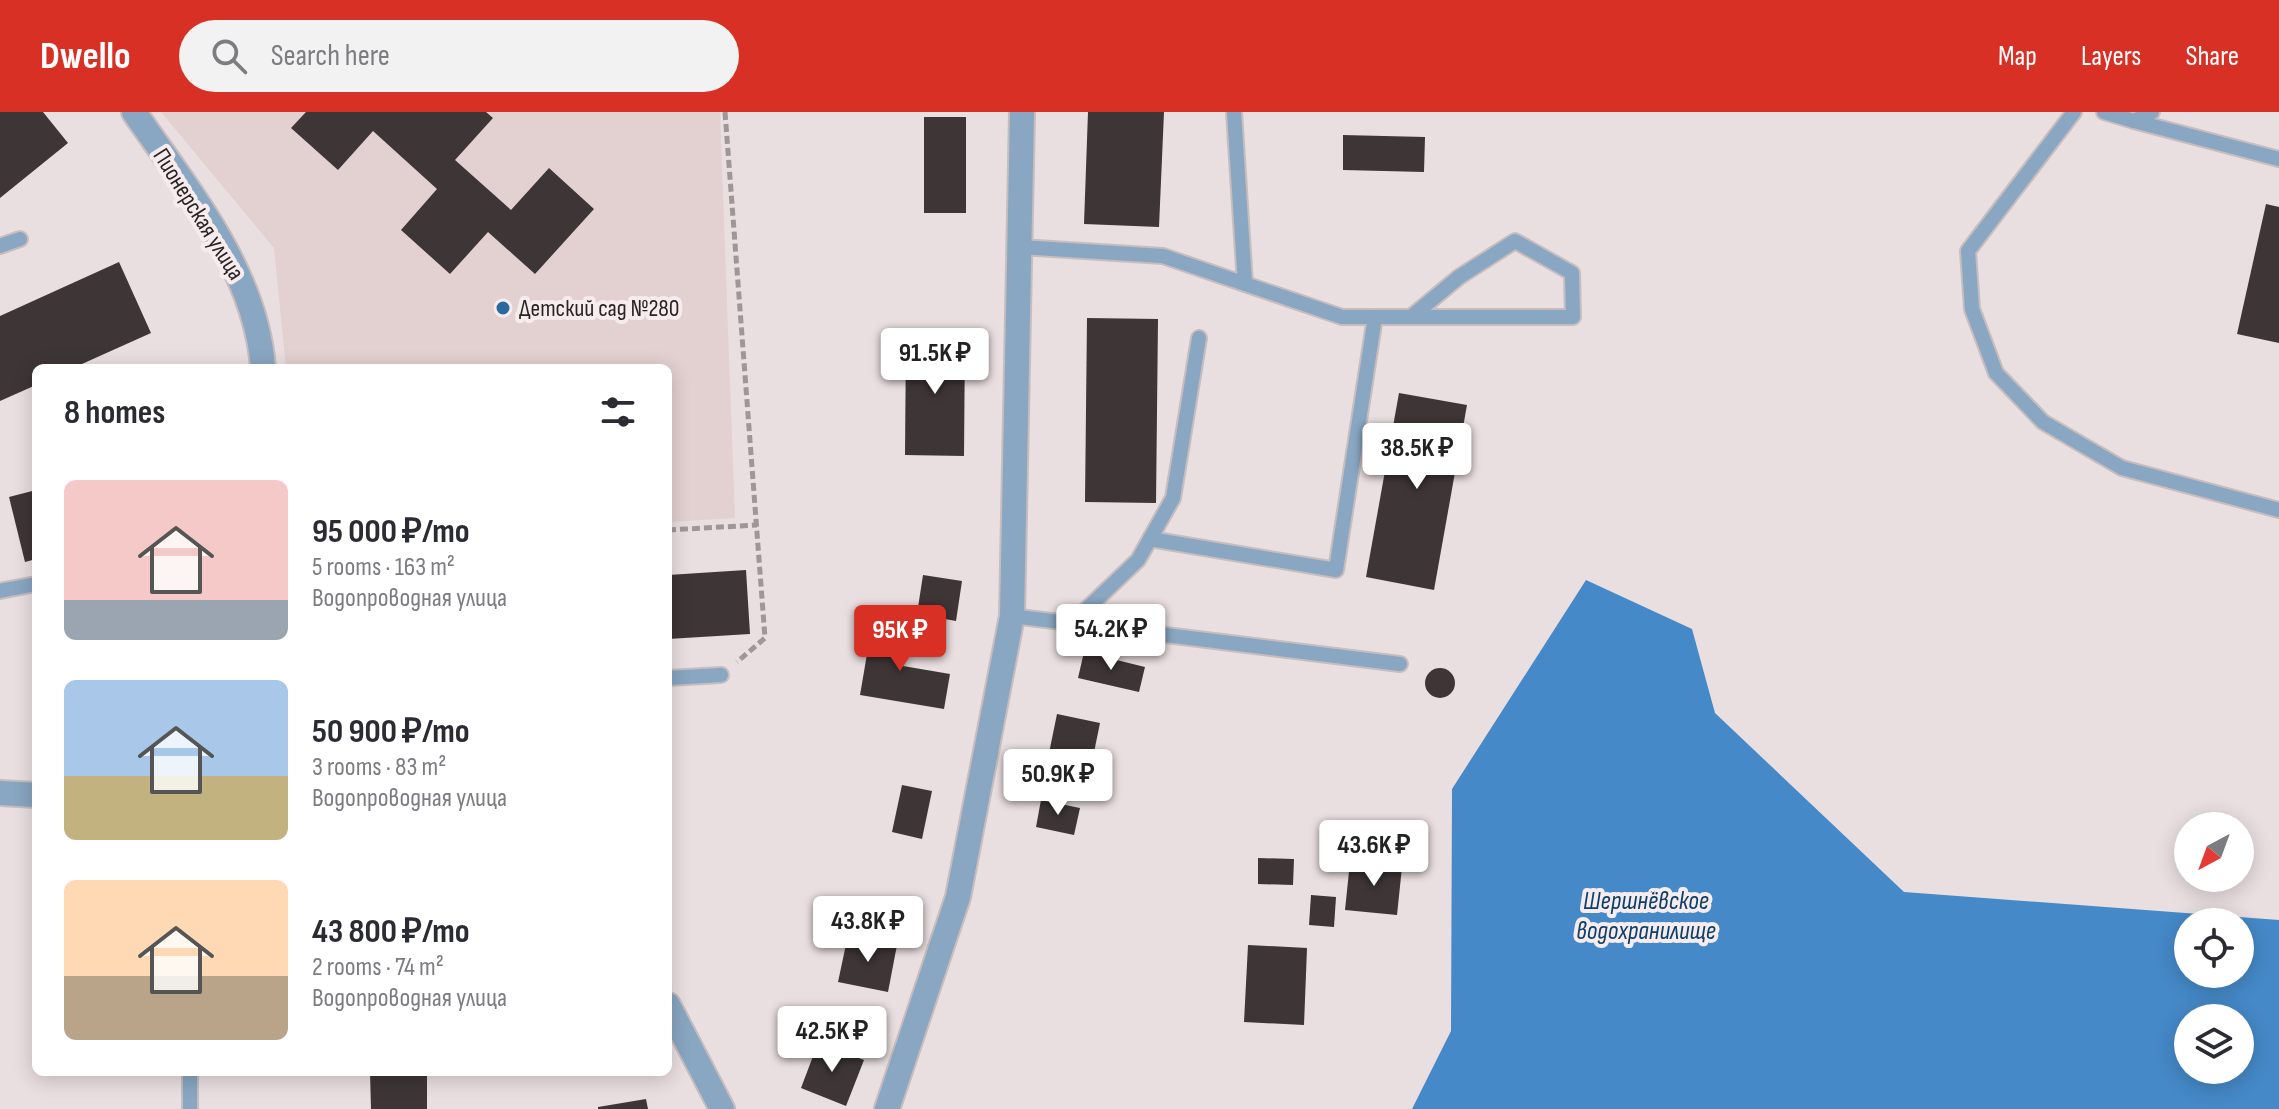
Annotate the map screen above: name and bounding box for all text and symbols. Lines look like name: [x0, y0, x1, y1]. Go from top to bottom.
search box: [179, 20, 739, 92]
text: Dwello: [40, 34, 131, 79]
icon: search: [207, 34, 251, 78]
text: Search here: [271, 38, 390, 74]
text: Map: [1998, 40, 2037, 73]
text: Layers: [2081, 40, 2141, 73]
text: Share: [2185, 40, 2239, 73]
street label: Пионерская улица: [147, 143, 251, 285]
place label: Детский сад №280: [519, 294, 680, 323]
marker: Детский сад №280: [494, 299, 512, 317]
pin: 91.5K ₽: [861, 328, 1009, 396]
text: 91.5K ₽: [899, 338, 971, 369]
icon: filters: [596, 390, 640, 434]
text: 8 homes: [64, 392, 165, 433]
pin: 38.5K ₽: [1343, 423, 1491, 491]
text: 38.5K ₽: [1380, 433, 1454, 464]
text: 95 000 ₽/mo: [312, 511, 470, 552]
icon: home: [128, 512, 224, 608]
text: 5 rooms · 163 m²: [312, 552, 455, 583]
text: Водопроводная улица: [312, 583, 507, 614]
pin: 54.2K ₽: [1037, 604, 1185, 672]
pin: 95K ₽: [844, 605, 956, 673]
text: 54.2K ₽: [1074, 614, 1148, 645]
text: 95K ₽: [872, 615, 928, 646]
text: 50 900 ₽/mo: [312, 711, 470, 752]
icon: home: [128, 712, 224, 808]
pin: 50.9K ₽: [984, 749, 1132, 817]
text: 3 rooms · 83 m²: [312, 752, 446, 783]
text: 50.9K ₽: [1021, 759, 1095, 790]
text: Водопроводная улица: [312, 783, 507, 814]
north arrow: [2174, 812, 2254, 892]
map controls: [2174, 812, 2254, 1084]
pin: 43.6K ₽: [1300, 820, 1448, 888]
text: 43.6K ₽: [1337, 830, 1411, 861]
water label: Шершнёвское водохранилище: [1576, 886, 1716, 947]
pin: 43.8K ₽: [794, 896, 942, 964]
text: 43.8K ₽: [831, 906, 905, 937]
button: locate: [2174, 908, 2254, 988]
text: 43 800 ₽/mo: [312, 911, 470, 952]
icon: home: [128, 912, 224, 1008]
text: 2 rooms · 74 m²: [312, 952, 444, 983]
text: Водопроводная улица: [312, 983, 507, 1014]
button: layers: [2174, 1004, 2254, 1084]
pin: 42.5K ₽: [758, 1006, 906, 1074]
text: 42.5K ₽: [796, 1016, 868, 1047]

